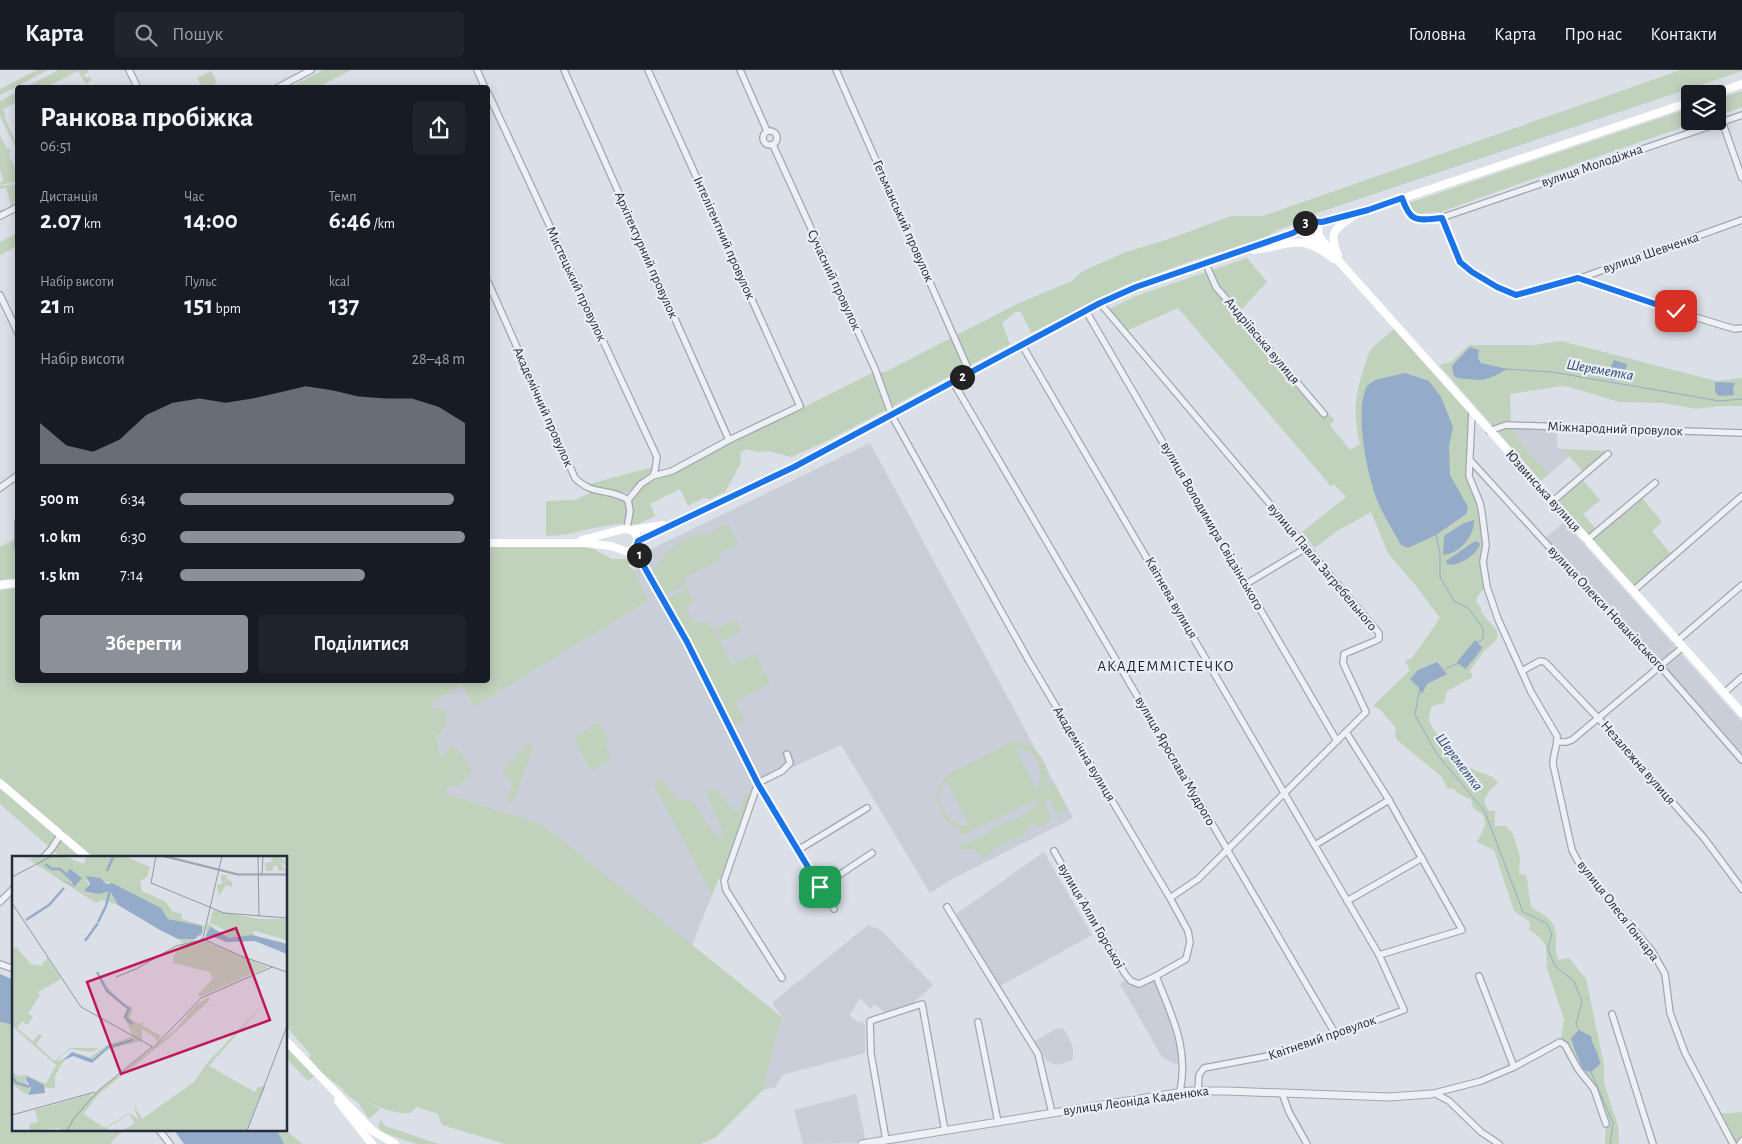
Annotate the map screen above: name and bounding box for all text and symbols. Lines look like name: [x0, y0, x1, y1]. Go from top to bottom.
search box: [114, 12, 464, 57]
icon: search: [132, 21, 160, 49]
text: Карта: [25, 22, 84, 46]
text: Пошук: [172, 25, 223, 44]
text: Головна: [1409, 26, 1466, 44]
text: Карта: [1494, 26, 1536, 44]
text: Про нас: [1564, 26, 1622, 44]
text: Контакти: [1650, 26, 1717, 44]
map controls: [1681, 85, 1726, 130]
button: layers: [1681, 85, 1726, 130]
button: share: [413, 102, 465, 154]
text: Ранкова пробіжка: [40, 104, 253, 132]
text: 06:51: [40, 138, 72, 154]
street label: вулиця Молодіжна: [1539, 142, 1645, 190]
street label: Гетьманський провулок: [870, 158, 936, 285]
street label: Інтелігентний провулок: [691, 175, 758, 302]
street label: Архітектурний провулок: [612, 189, 681, 321]
text: Дистанція: [40, 190, 98, 204]
text: Час: [184, 190, 204, 204]
text: Темп: [329, 190, 357, 204]
text: 2.07: [40, 208, 81, 233]
text: 14:00: [184, 208, 238, 233]
text: 6:46: [329, 208, 371, 233]
pin: 3: [1292, 210, 1318, 236]
text: 3: [1302, 216, 1309, 230]
text: km: [81, 217, 101, 231]
text: /km: [371, 217, 395, 231]
street label: Мистецький провулок: [543, 224, 609, 344]
street label: Сучасний провулок: [805, 228, 864, 333]
street label: вулиця Шевченка: [1601, 230, 1701, 276]
text: Набір висоти: [40, 275, 114, 289]
text: Пульс: [184, 275, 217, 289]
text: kcal: [329, 275, 350, 289]
pin: [1655, 290, 1697, 332]
text: 21: [40, 293, 61, 318]
text: 151: [184, 293, 213, 318]
text: 137: [329, 293, 359, 318]
street label: Андріївська вулиця: [1222, 295, 1302, 387]
icon: check: [1662, 297, 1690, 325]
text: m: [61, 302, 74, 316]
text: bpm: [213, 302, 241, 316]
street label: Академічний провулок: [510, 345, 576, 470]
text: Набір висоти: [40, 351, 125, 367]
text: 28–48 m: [412, 351, 465, 367]
water label: Шереметка: [1565, 357, 1635, 383]
pin: 2: [950, 364, 974, 390]
text: 2: [959, 370, 966, 384]
street label: Міжнародний провулок: [1547, 420, 1684, 438]
street label: вулиця Володимира Свідзінського: [1158, 439, 1266, 613]
street label: Юзвинська вулиця: [1503, 447, 1583, 535]
text: 500 m: [40, 491, 79, 507]
text: 6:34: [120, 491, 145, 507]
street label: вулиця Павла Загребельного: [1265, 500, 1380, 634]
text: 1.0 km: [40, 529, 81, 545]
text: 6:30: [120, 529, 146, 545]
pin: 1: [626, 542, 652, 568]
street label: вулиця Олекси Новаківського: [1545, 543, 1669, 675]
text: 1: [637, 548, 642, 562]
street label: Квітнева вулиця: [1142, 555, 1200, 641]
text: 1.5 km: [40, 567, 80, 583]
text: 7:14: [120, 567, 144, 583]
button: Зберегти: [40, 615, 248, 673]
button: Поділитися: [258, 615, 465, 673]
district label: АКАДЕММІСТЕЧКО: [1097, 659, 1235, 674]
street label: вулиця Ярослава Мудрого: [1132, 694, 1218, 828]
street label: Академічна вулиця: [1050, 704, 1118, 804]
street label: Незалежна вулиця: [1598, 718, 1678, 808]
water label: Шереметка: [1433, 730, 1485, 794]
inset map: [12, 856, 288, 1132]
street label: вулиця Олеся Гончара: [1574, 858, 1662, 965]
street label: вулиця Алли Горської: [1055, 861, 1127, 972]
pin: [799, 866, 841, 908]
icon: arrive: [806, 873, 834, 901]
street label: Квітневий провулок: [1266, 1013, 1378, 1063]
street label: вулиця Леоніда Каденюка: [1062, 1084, 1210, 1118]

